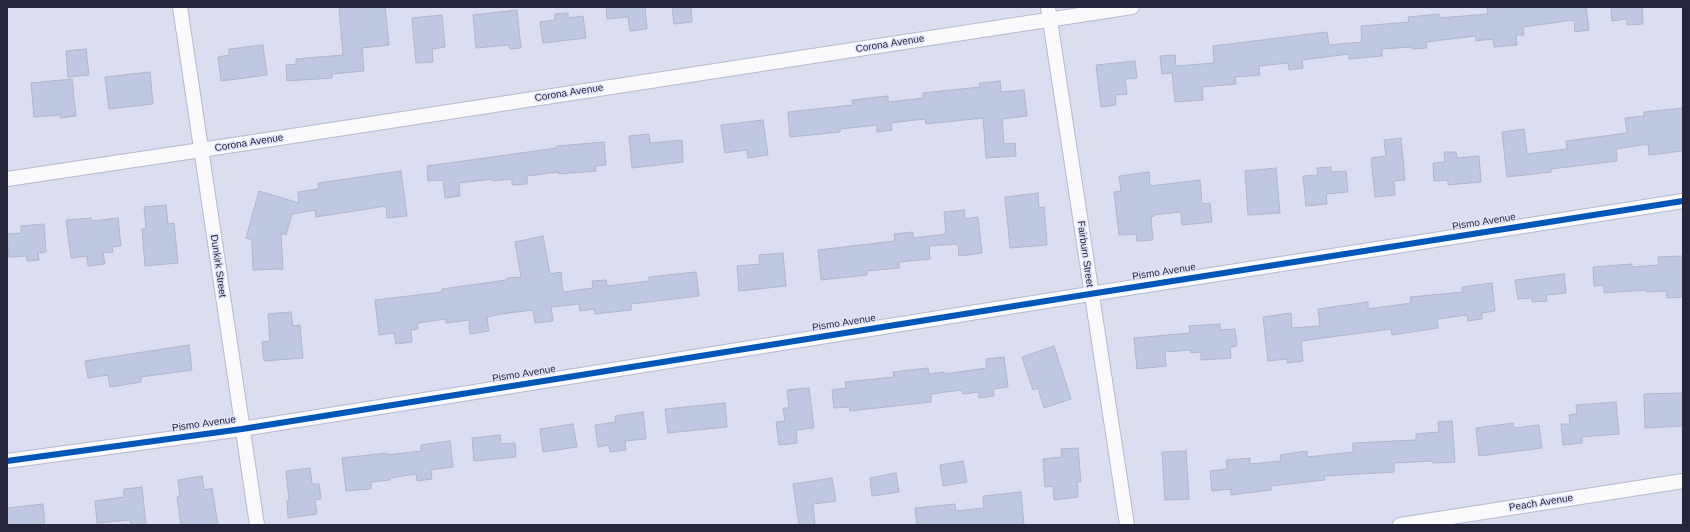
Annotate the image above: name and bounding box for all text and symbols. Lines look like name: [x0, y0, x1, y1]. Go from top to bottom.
street label: Corona Avenue: [855, 33, 925, 55]
street label: Corona Avenue: [534, 82, 604, 104]
street label: Corona Avenue: [214, 132, 284, 154]
street label: Pismo Avenue: [1451, 211, 1517, 233]
street label: Fairburn Street: [1074, 220, 1096, 288]
street label: Dunkirk Street: [208, 234, 228, 298]
street label: Pismo Avenue: [1131, 261, 1197, 283]
street label: Pismo Avenue: [811, 312, 877, 334]
street label: Pismo Avenue: [491, 363, 557, 385]
street label: Pismo Avenue: [171, 414, 237, 434]
street label: Peach Avenue: [1508, 492, 1574, 514]

